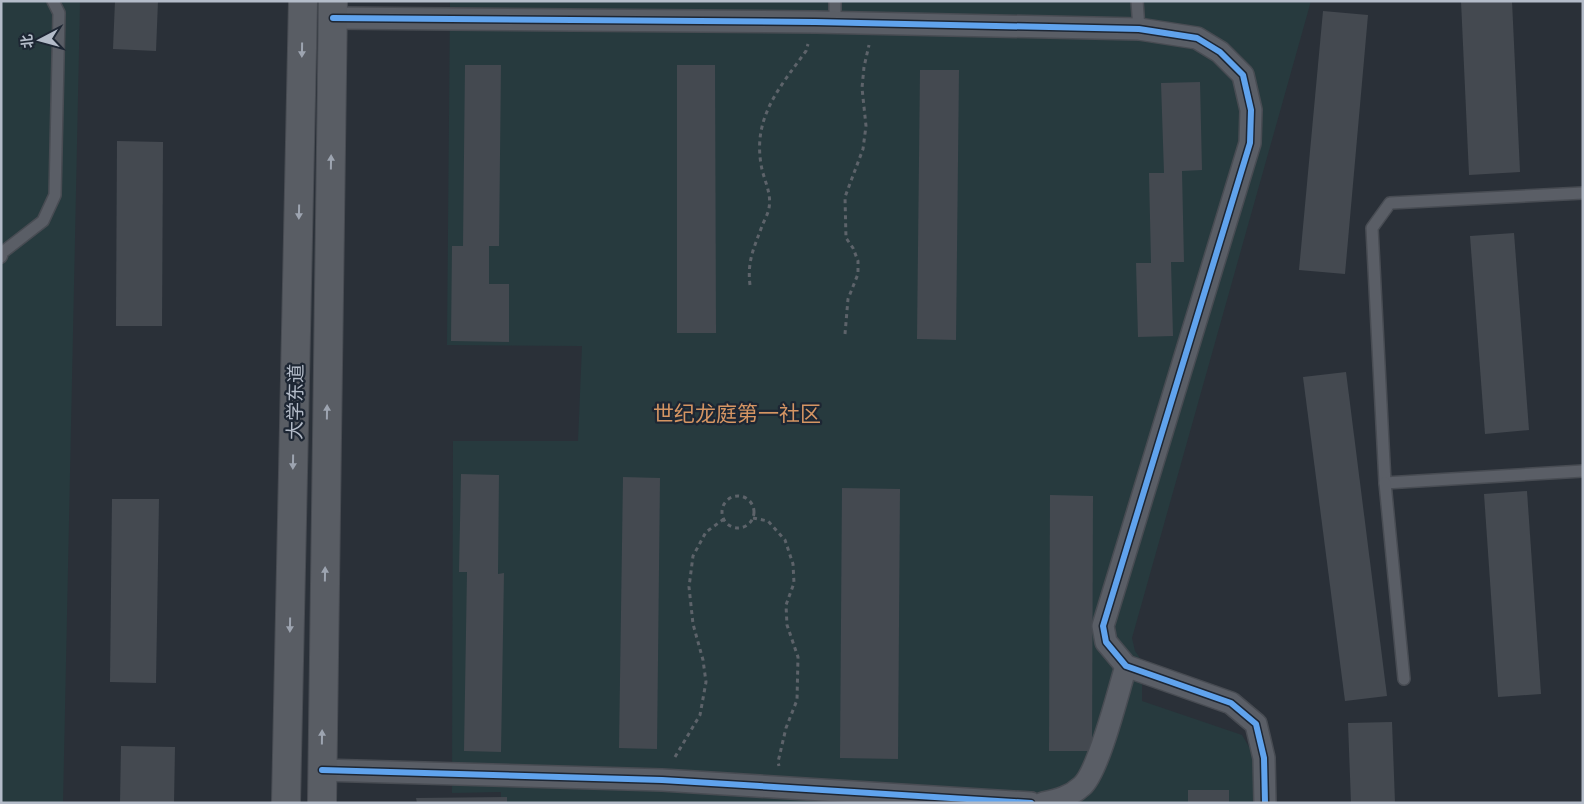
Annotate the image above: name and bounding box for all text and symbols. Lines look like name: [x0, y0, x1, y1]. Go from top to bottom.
north arrow: [15, 15, 65, 65]
text: 北: [18, 33, 37, 49]
one-way arrow: [298, 42, 306, 58]
one-way arrow: [327, 153, 335, 169]
one-way arrow: [294, 205, 302, 221]
street label: 大学东道: [283, 364, 308, 440]
district label: 世纪龙庭第一社区: [653, 401, 821, 426]
one-way arrow: [323, 403, 331, 419]
one-way arrow: [289, 455, 297, 471]
one-way arrow: [321, 566, 329, 582]
one-way arrow: [286, 617, 294, 633]
one-way arrow: [319, 728, 327, 744]

